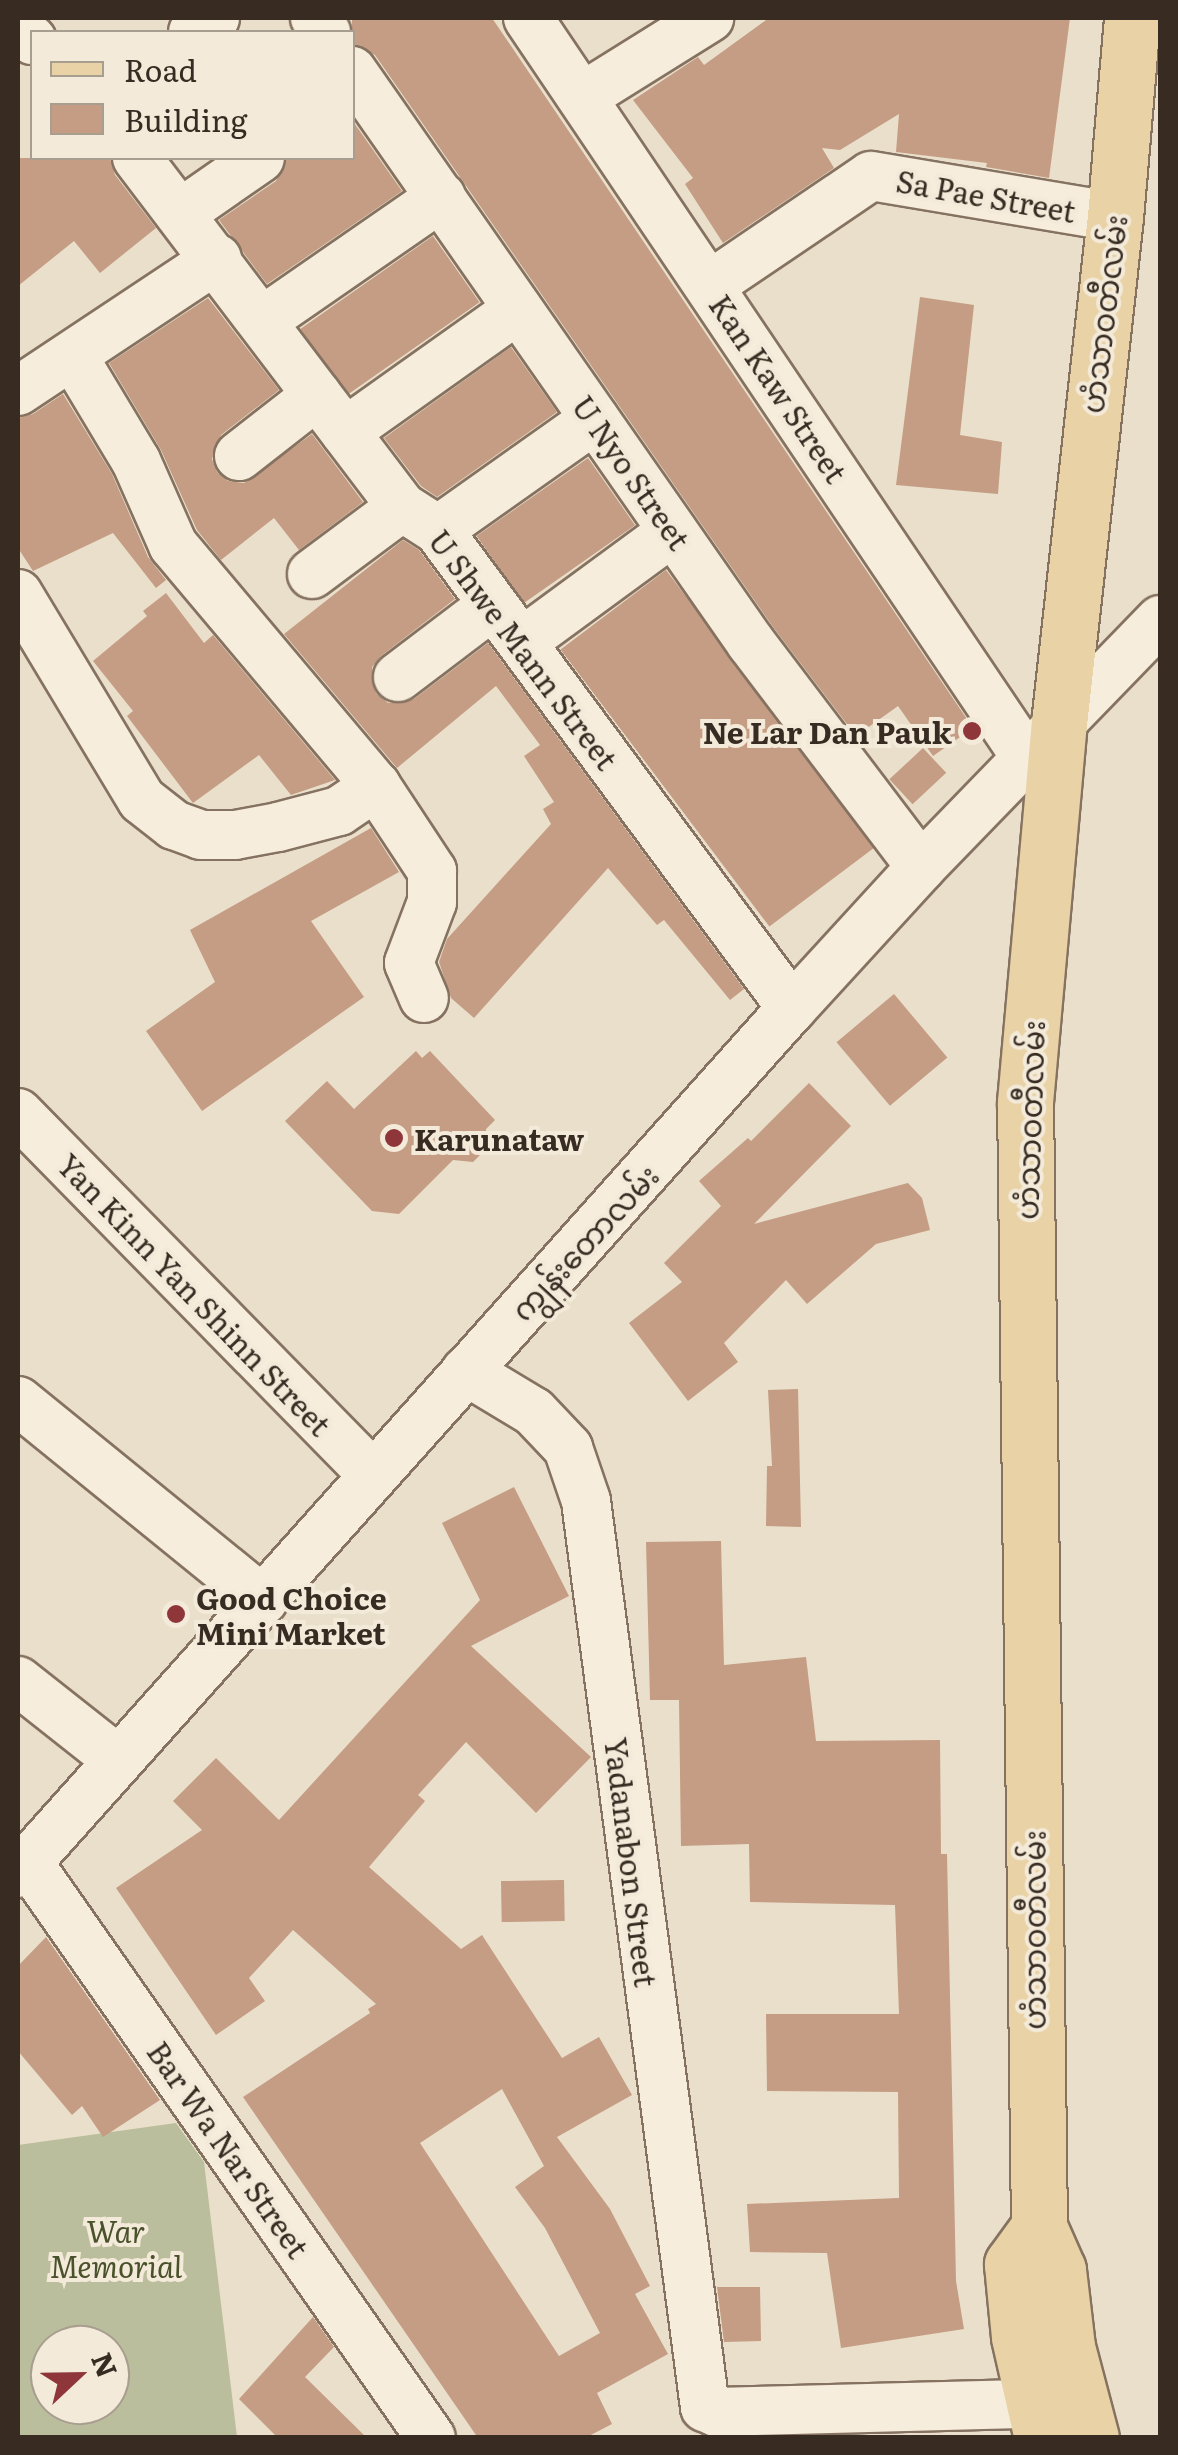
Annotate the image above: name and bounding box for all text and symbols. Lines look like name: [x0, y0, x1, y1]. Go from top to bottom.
legend: [30, 30, 355, 160]
text: Road: [124, 47, 197, 91]
text: Building: [124, 97, 248, 141]
street label: Sa Pae Street: [894, 162, 1078, 228]
street label: ဟံသာဝတီလမ်း: [1073, 213, 1133, 415]
street label: Kan Kaw Street: [703, 287, 855, 489]
street label: U Nyo Street: [566, 388, 698, 556]
street label: U Shwe Mann Street: [422, 522, 626, 776]
place label: Ne Lar Dan Pauk: [703, 713, 952, 749]
marker: Ne Lar Dan Pauk: [961, 720, 983, 742]
street label: ဟံသာဝတီလမ်း: [1008, 1020, 1050, 1220]
place label: Karunataw: [414, 1120, 584, 1156]
marker: Karunataw: [383, 1127, 405, 1149]
street label: Yan Kinn Yan Shinn Street: [51, 1146, 339, 1442]
street label: ကျွန်းတောလမ်း: [503, 1157, 665, 1327]
place label: Good Choice Mini Market: [196, 1579, 387, 1650]
marker: Good Choice Mini Market: [165, 1603, 187, 1625]
street label: Yadanabon Street: [599, 1735, 665, 1989]
street label: ဟံသာဝတီလမ်း: [1015, 1830, 1051, 2030]
street label: Bar Wa Nar Street: [141, 2034, 317, 2264]
park label: War Memorial: [50, 2212, 182, 2282]
north arrow: [30, 2325, 130, 2425]
text: N: [82, 2346, 130, 2383]

